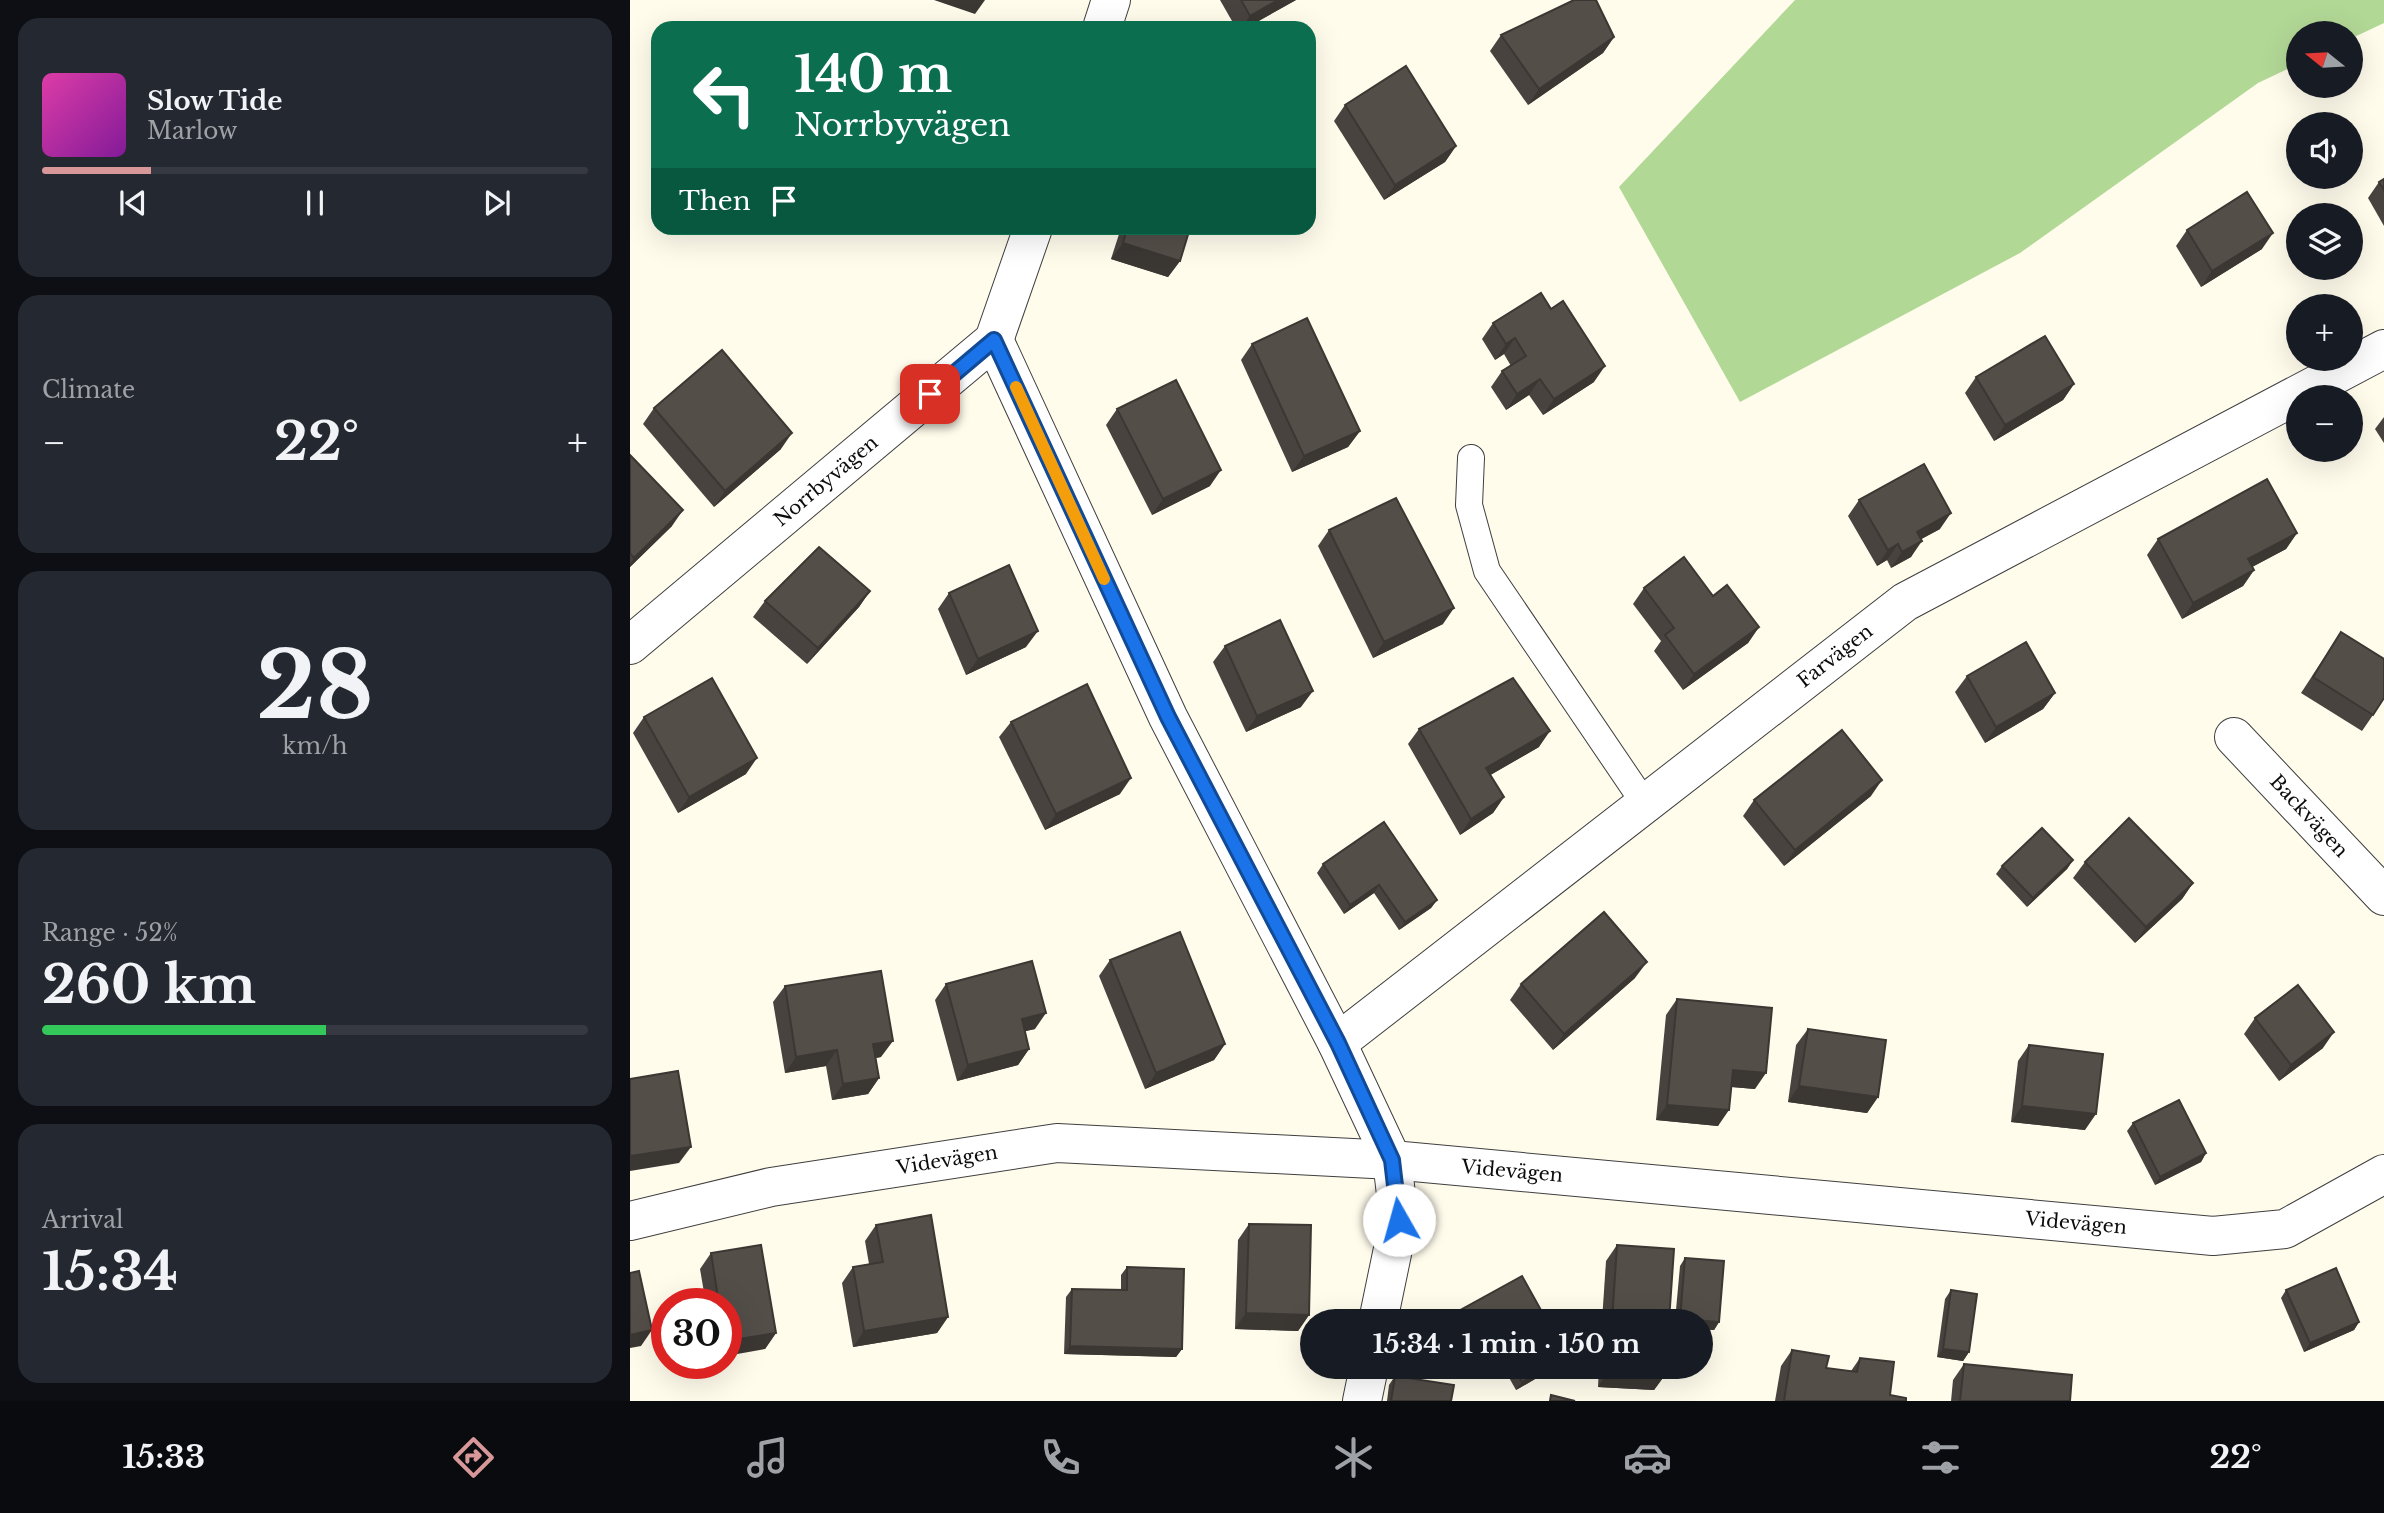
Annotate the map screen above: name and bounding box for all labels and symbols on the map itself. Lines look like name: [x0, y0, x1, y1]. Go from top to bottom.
north arrow: [2286, 21, 2362, 98]
pin: [900, 364, 960, 424]
street label: Norrbyvägen: [769, 431, 883, 531]
street label: Farvägen: [1793, 620, 1877, 692]
street label: Backvägen: [2265, 770, 2353, 862]
street label: Videvägen: [894, 1141, 999, 1179]
street label: Videvägen: [1459, 1155, 1564, 1187]
position arrow: [1362, 1183, 1436, 1257]
street label: Videvägen: [2023, 1207, 2128, 1239]
speed limit sign: 30: [651, 1288, 742, 1379]

